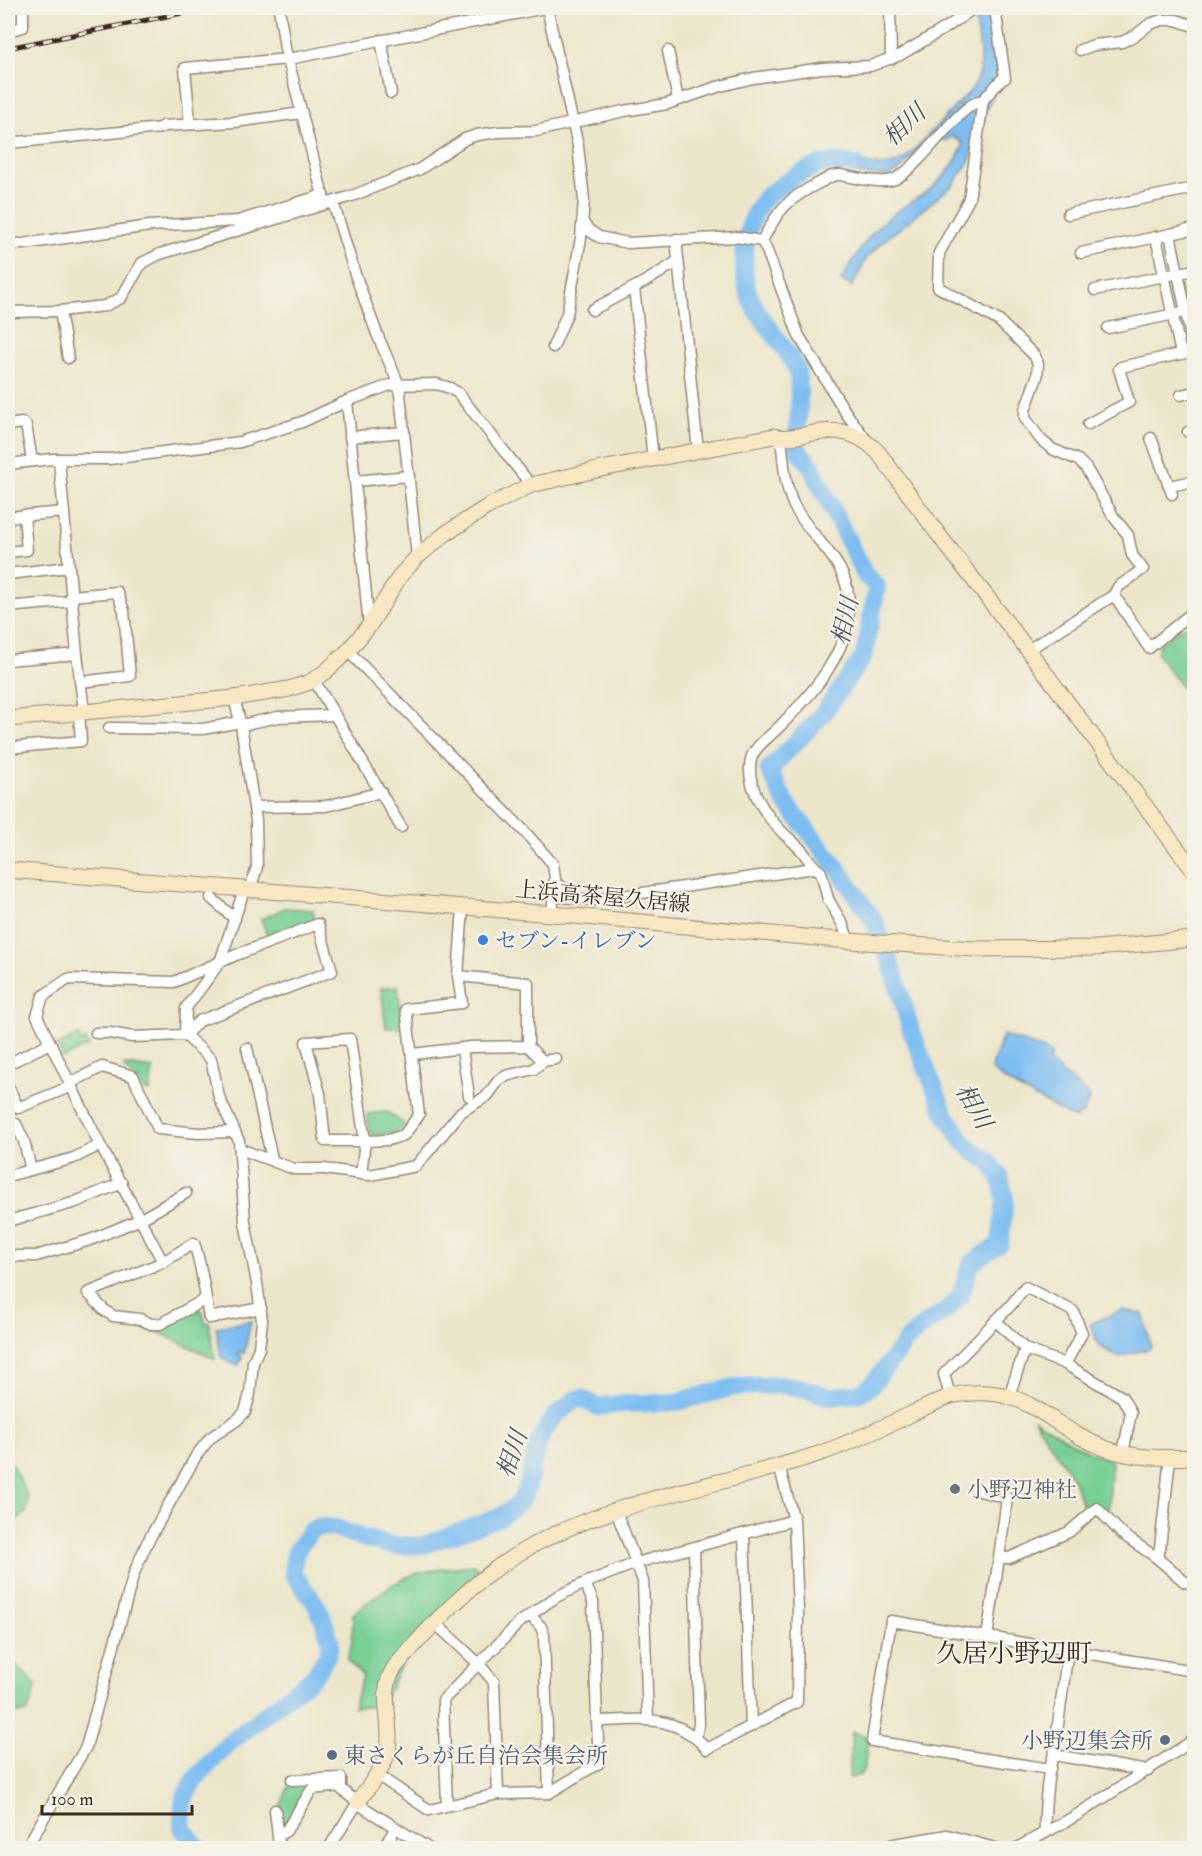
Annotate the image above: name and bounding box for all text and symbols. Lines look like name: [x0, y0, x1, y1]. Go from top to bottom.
water label: 相川: [876, 96, 935, 153]
water label: 相川: [825, 591, 867, 648]
street label: 上浜高茶屋久居線: [514, 875, 692, 919]
place label: セブン-イレブン: [495, 927, 657, 955]
marker: セブン-イレブン: [476, 933, 490, 947]
water label: 相川: [948, 1078, 1000, 1137]
water label: 相川: [490, 1424, 536, 1482]
place label: 小野辺神社: [967, 1476, 1077, 1504]
marker: 小野辺神社: [948, 1482, 962, 1496]
district label: 久居小野辺町: [936, 1638, 1092, 1670]
place label: 小野辺集会所: [1021, 1727, 1153, 1755]
marker: 小野辺集会所: [1158, 1733, 1172, 1747]
place label: 東さくらが丘自治会集会所: [344, 1742, 608, 1770]
marker: 東さくらが丘自治会集会所: [325, 1748, 339, 1762]
scale bar: [42, 1778, 192, 1816]
text: 100 m: [51, 1788, 94, 1811]

